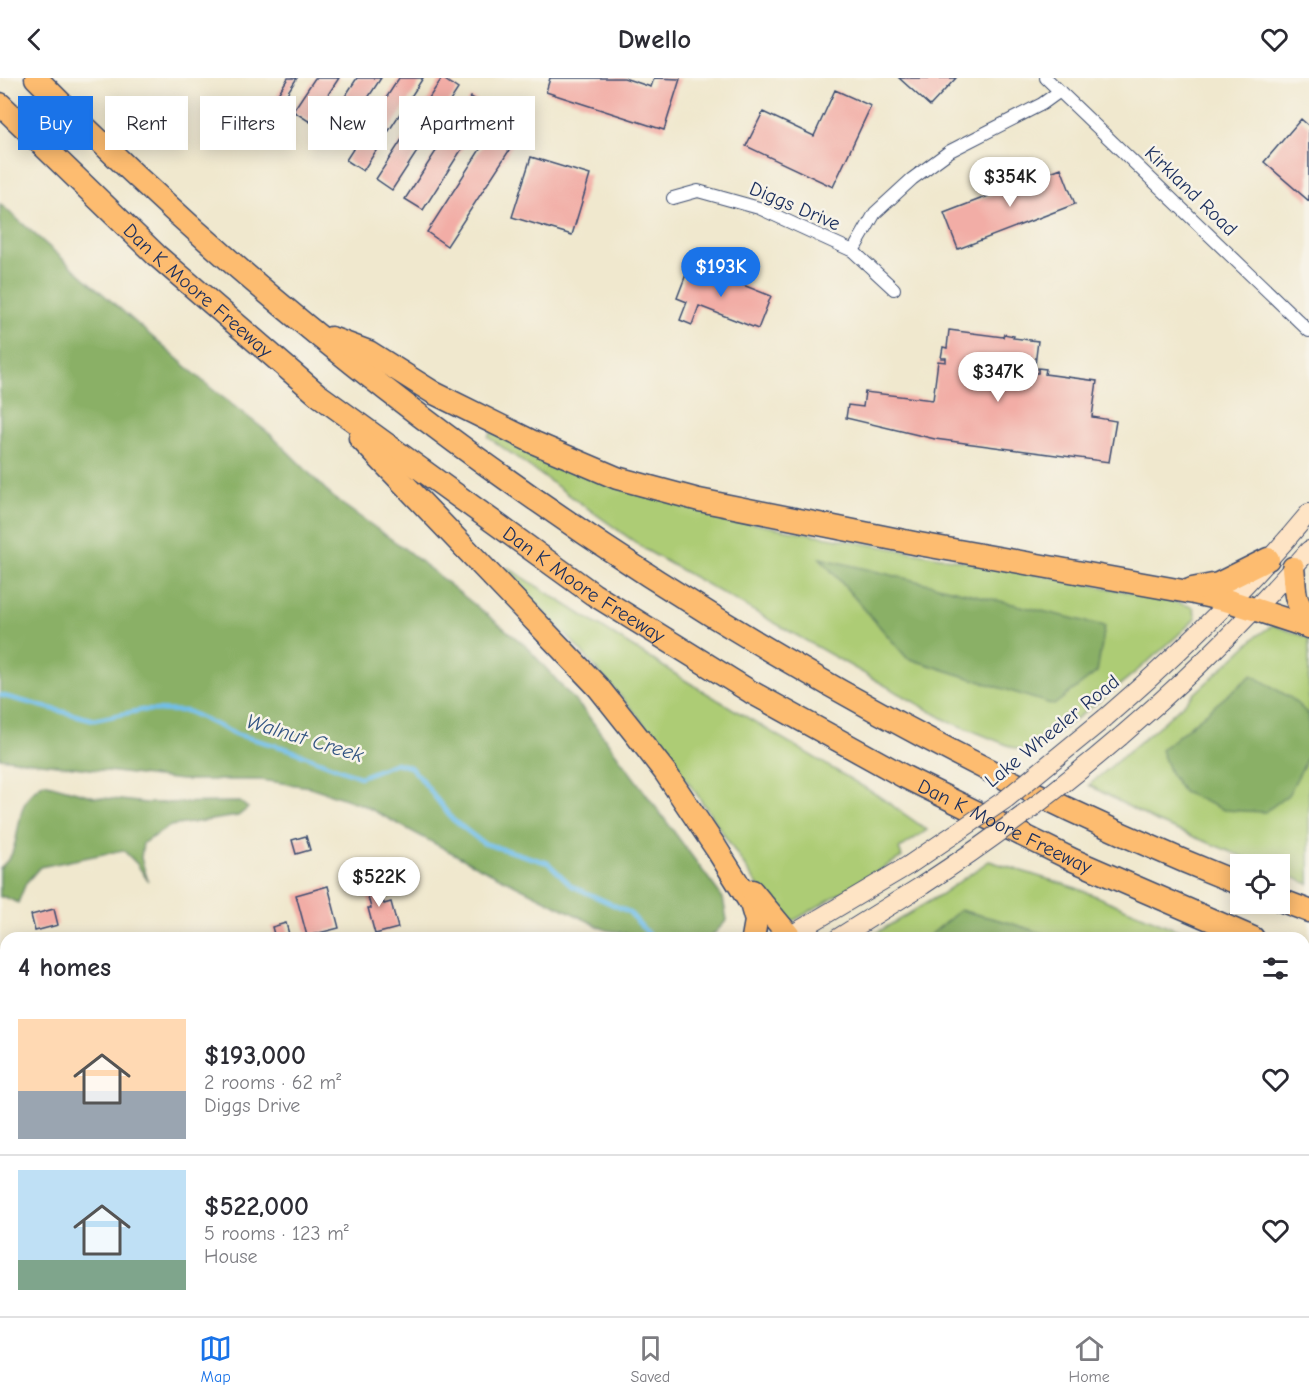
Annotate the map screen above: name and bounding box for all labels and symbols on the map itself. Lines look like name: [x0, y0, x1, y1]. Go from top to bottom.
street label: Kirkland Road: [1140, 141, 1242, 241]
pin: $354K: [968, 157, 1052, 208]
street label: Diggs Drive: [746, 177, 844, 235]
street label: Dan K Moore Freeway: [119, 219, 277, 362]
pin: $193K: [679, 247, 763, 298]
pin: $347K: [956, 352, 1040, 403]
street label: Dan K Moore Freeway: [499, 521, 669, 647]
street label: Lake Wheeler Road: [980, 670, 1124, 792]
water label: Walnut Creek: [244, 709, 367, 767]
street label: Dan K Moore Freeway: [914, 774, 1096, 878]
pin: $522K: [337, 857, 421, 908]

